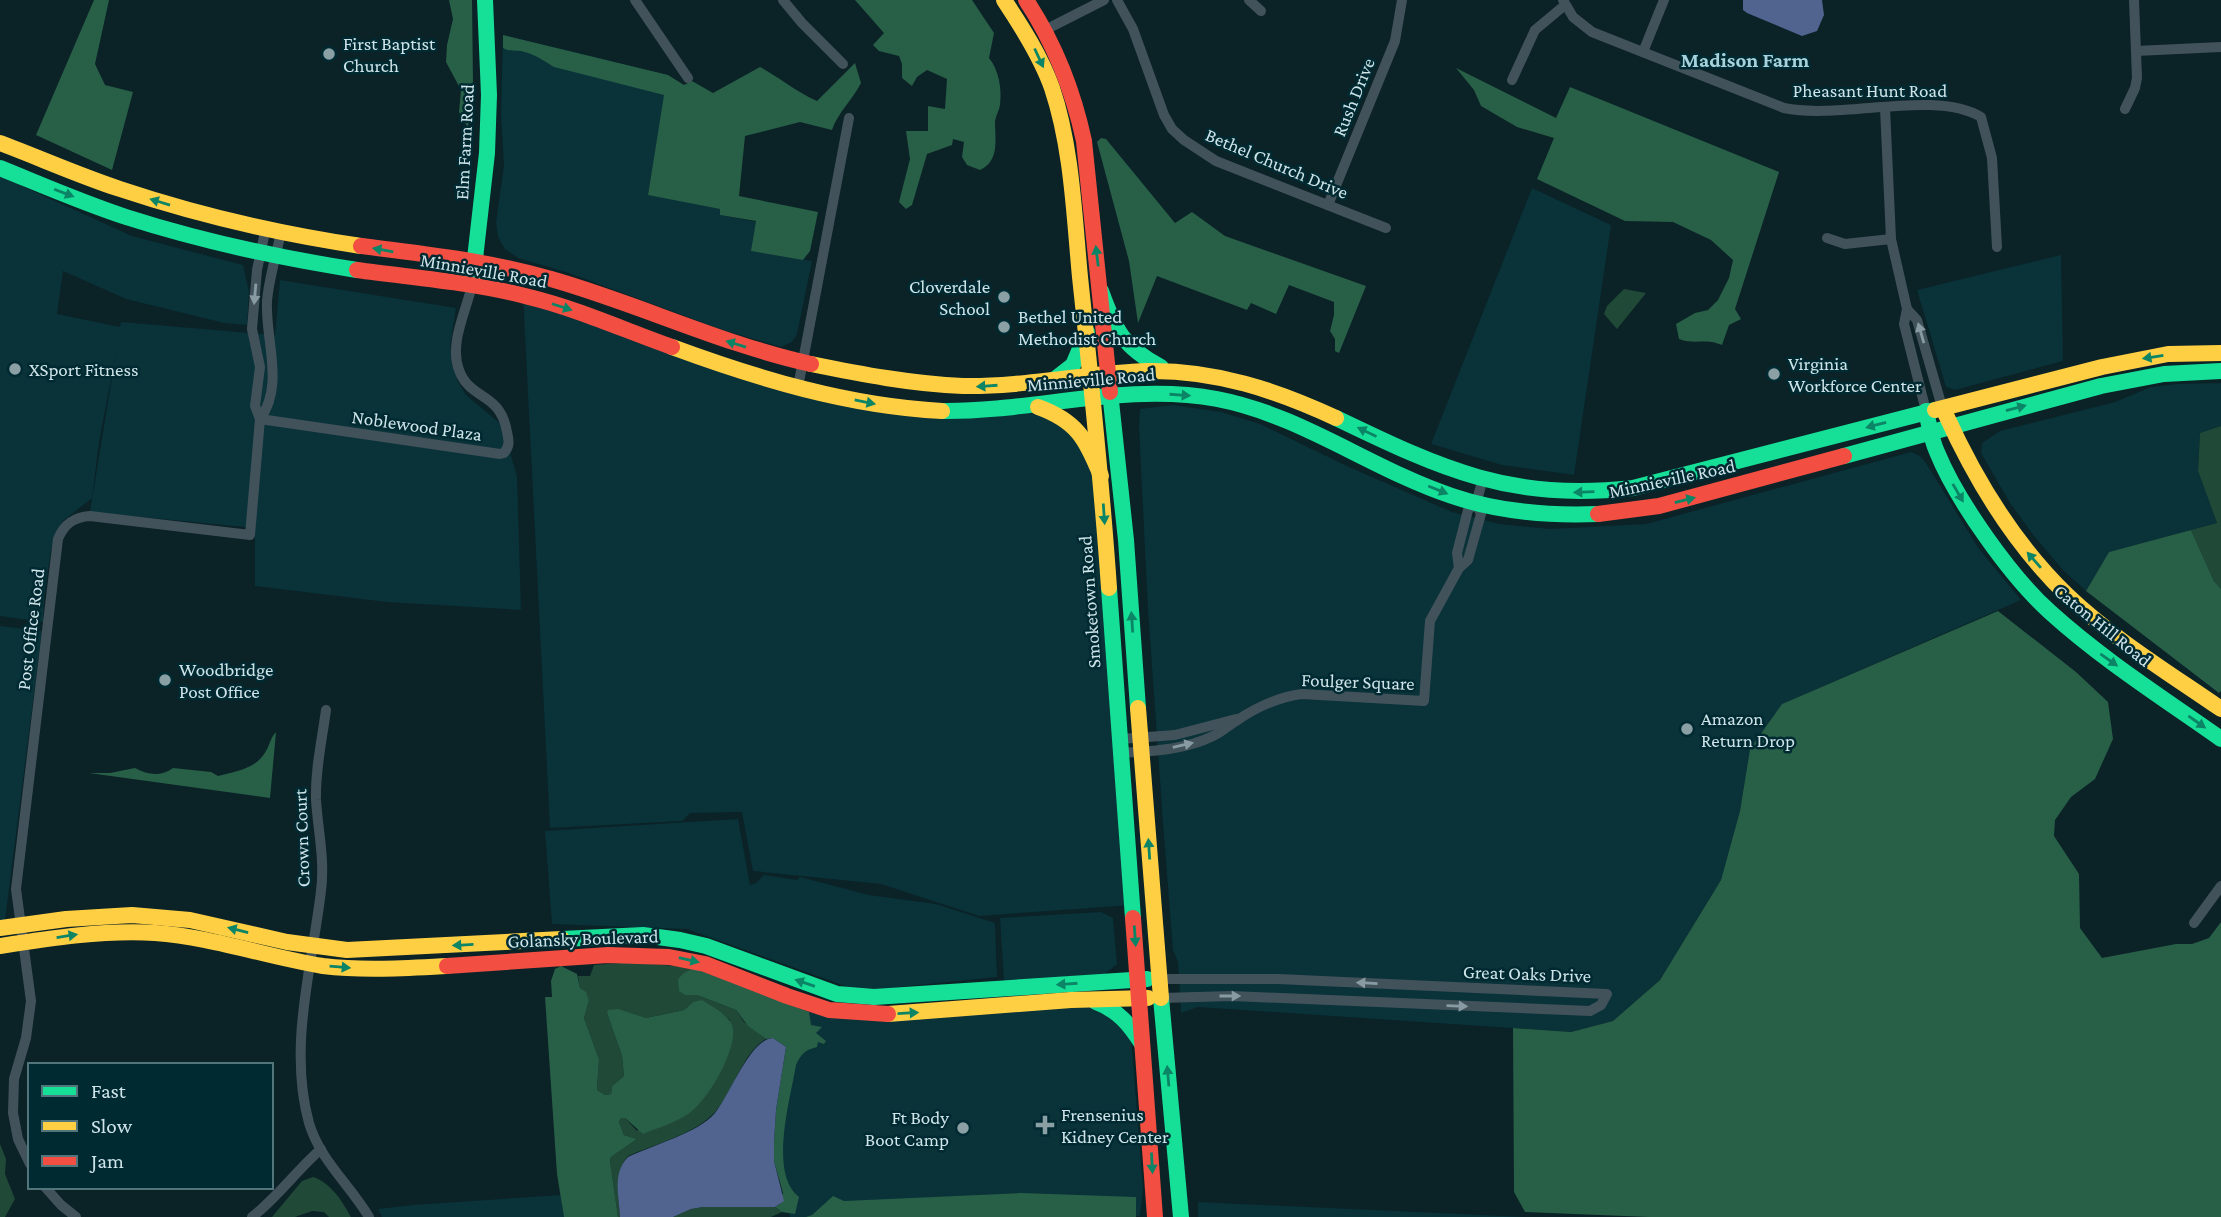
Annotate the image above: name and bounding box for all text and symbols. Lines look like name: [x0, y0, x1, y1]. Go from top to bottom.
place label: First Baptist Church: [343, 33, 436, 76]
marker: First Baptist Church: [321, 46, 337, 62]
one-way arrow: [1033, 48, 1045, 68]
district label: Madison Farm: [1681, 48, 1809, 72]
street label: Rush Drive: [1328, 55, 1379, 140]
street label: Pheasant Hunt Road: [1793, 80, 1947, 101]
street label: Elm Farm Road: [451, 84, 478, 200]
street label: Bethel Church Drive: [1202, 124, 1351, 203]
one-way arrow: [53, 187, 74, 198]
one-way arrow: [149, 196, 170, 206]
one-way arrow: [371, 244, 393, 255]
one-way arrow: [1092, 245, 1103, 267]
street label: Minnieville Road: [419, 249, 549, 292]
place label: Cloverdale School: [909, 276, 990, 319]
one-way arrow: [249, 284, 260, 306]
marker: Cloverdale School: [996, 289, 1012, 305]
one-way arrow: [552, 302, 573, 312]
place label: Bethel United Methodist Church: [1018, 306, 1156, 349]
marker: Bethel United Methodist Church: [996, 319, 1012, 335]
one-way arrow: [1915, 322, 1925, 343]
one-way arrow: [725, 339, 746, 349]
one-way arrow: [2142, 352, 2164, 363]
place label: Virginia Workforce Center: [1788, 353, 1922, 396]
place label: XSport Fitness: [29, 359, 138, 380]
marker: XSport Fitness: [7, 361, 23, 377]
street label: Minnieville Road: [1026, 363, 1156, 396]
marker: Virginia Workforce Center: [1766, 366, 1782, 382]
one-way arrow: [976, 380, 998, 391]
one-way arrow: [1170, 389, 1192, 400]
one-way arrow: [854, 397, 876, 408]
one-way arrow: [2005, 402, 2027, 413]
street label: Noblewood Plaza: [350, 406, 484, 445]
one-way arrow: [1865, 420, 1887, 431]
one-way arrow: [1357, 426, 1377, 437]
street label: Minnieville Road: [1607, 455, 1737, 502]
one-way arrow: [1952, 483, 1964, 502]
one-way arrow: [1427, 485, 1448, 496]
one-way arrow: [1572, 487, 1594, 498]
one-way arrow: [1674, 494, 1696, 505]
one-way arrow: [1099, 503, 1110, 525]
street label: Smoketown Road: [1074, 535, 1105, 669]
one-way arrow: [2026, 551, 2042, 569]
street label: Post Office Road: [13, 567, 48, 691]
street label: Caton Hill Road: [2050, 580, 2155, 671]
one-way arrow: [1126, 611, 1137, 633]
one-way arrow: [2100, 653, 2118, 667]
place label: Woodbridge Post Office: [179, 659, 273, 702]
street label: Foulger Square: [1301, 669, 1415, 694]
marker: Woodbridge Post Office: [157, 672, 173, 688]
place label: Amazon Return Drop: [1701, 708, 1795, 751]
one-way arrow: [2188, 715, 2206, 729]
marker: Amazon Return Drop: [1679, 721, 1695, 737]
one-way arrow: [1172, 740, 1194, 751]
street label: Crown Court: [289, 788, 314, 888]
one-way arrow: [1143, 838, 1154, 860]
one-way arrow: [227, 924, 249, 935]
street label: Golansky Boulevard: [507, 925, 659, 952]
one-way arrow: [1130, 925, 1141, 947]
one-way arrow: [56, 930, 78, 941]
one-way arrow: [452, 940, 474, 951]
one-way arrow: [678, 955, 700, 966]
street label: Great Oaks Drive: [1463, 961, 1591, 986]
one-way arrow: [330, 962, 352, 973]
one-way arrow: [795, 977, 816, 988]
one-way arrow: [1356, 977, 1378, 988]
one-way arrow: [1056, 979, 1078, 990]
one-way arrow: [1219, 990, 1241, 1002]
one-way arrow: [1446, 1000, 1468, 1011]
one-way arrow: [897, 1008, 919, 1019]
legend: [28, 1063, 273, 1189]
one-way arrow: [1162, 1065, 1173, 1087]
text: Fast: [91, 1079, 127, 1103]
place label: Frensenius Kidney Center: [1061, 1104, 1169, 1147]
place label: Ft Body Boot Camp: [865, 1107, 949, 1150]
text: Slow: [91, 1114, 133, 1138]
marker: Frensenius Kidney Center: [1035, 1115, 1055, 1135]
marker: Ft Body Boot Camp: [955, 1120, 971, 1136]
text: Jam: [89, 1149, 124, 1173]
one-way arrow: [1146, 1152, 1157, 1174]

